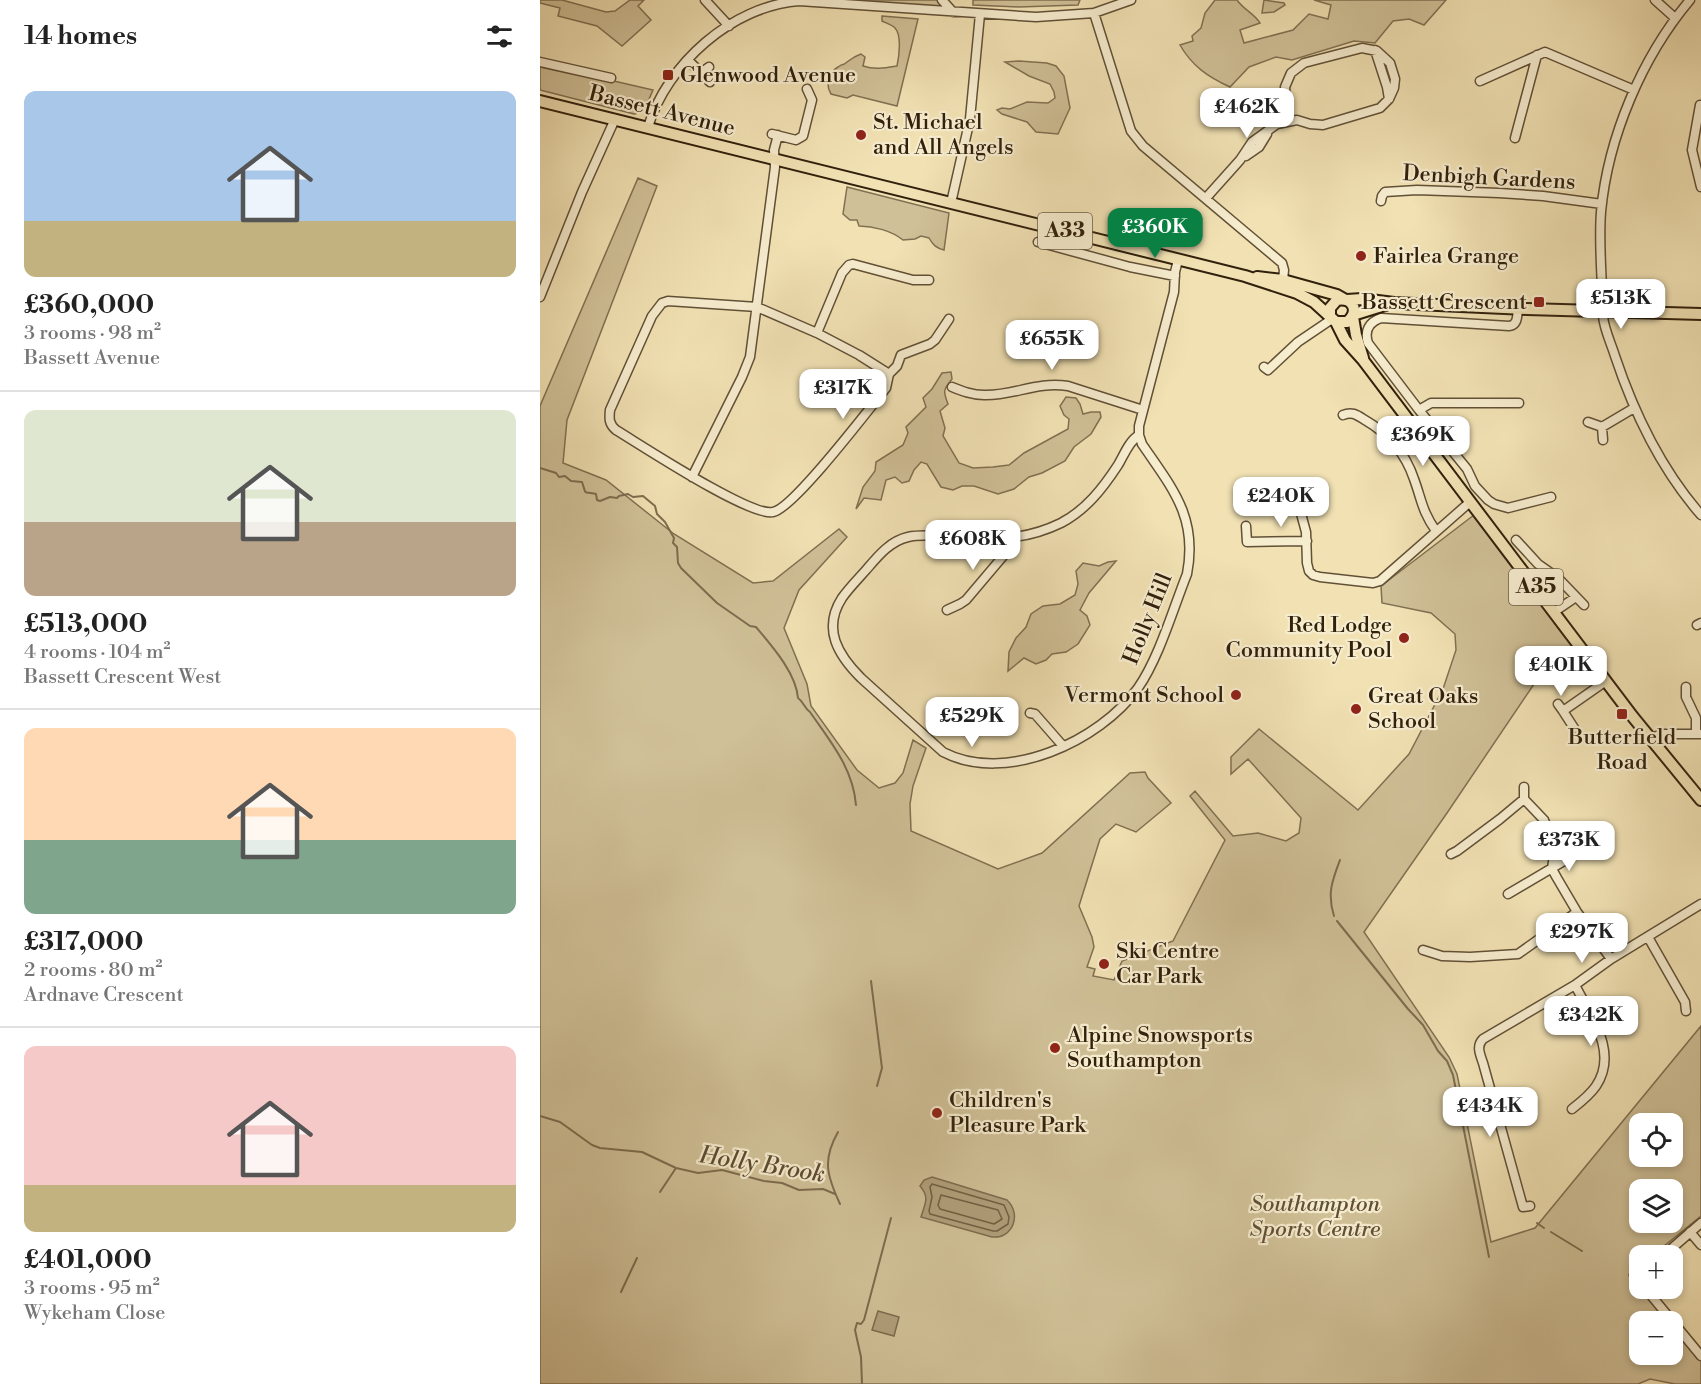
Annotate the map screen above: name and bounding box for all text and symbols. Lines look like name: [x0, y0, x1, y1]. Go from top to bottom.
text: 14 homes: [24, 20, 137, 52]
icon: filters: [483, 20, 516, 53]
place label: Glenwood Avenue: [680, 62, 856, 89]
marker: Glenwood Avenue: [661, 68, 675, 82]
street label: Bassett Avenue: [585, 80, 738, 142]
pin: £462K: [1205, 88, 1289, 139]
text: £462K: [1214, 95, 1280, 120]
place label: St. Michael and All Angels: [873, 109, 1014, 161]
marker: St. Michael and All Angels: [854, 128, 868, 142]
icon: home: [216, 130, 324, 238]
street label: Denbigh Gardens: [1402, 160, 1576, 196]
pin: £360K: [1113, 208, 1197, 259]
road number: A33: [1038, 213, 1092, 249]
text: £360K: [1122, 215, 1188, 240]
place label: Fairlea Grange: [1373, 243, 1519, 270]
marker: Fairlea Grange: [1354, 249, 1368, 263]
pin: £513K: [1579, 279, 1663, 330]
text: £513K: [1590, 286, 1652, 311]
text: £360,000: [24, 289, 154, 321]
place label: Bassett Crescent: [1361, 289, 1527, 316]
marker: Bassett Crescent: [1532, 295, 1546, 309]
pin: £655K: [1010, 320, 1094, 371]
text: 3 rooms · 98 m²: [24, 321, 161, 346]
text: £655K: [1020, 327, 1084, 352]
text: Bassett Avenue: [24, 346, 160, 371]
pin: £317K: [801, 369, 885, 420]
text: £317K: [813, 376, 873, 401]
pin: £369K: [1381, 416, 1465, 467]
text: £369K: [1391, 423, 1455, 448]
icon: home: [216, 449, 324, 557]
pin: £240K: [1239, 477, 1323, 528]
text: £240K: [1247, 484, 1315, 509]
pin: £608K: [931, 520, 1015, 571]
text: £608K: [939, 527, 1007, 552]
street label: Holly Hill: [1117, 569, 1179, 669]
road number: A35: [1509, 569, 1563, 605]
text: £513,000: [24, 608, 148, 640]
place label: Red Lodge Community Pool: [1226, 612, 1392, 664]
marker: Red Lodge Community Pool: [1397, 631, 1411, 645]
text: 4 rooms · 104 m²: [24, 640, 171, 665]
pin: £401K: [1519, 646, 1603, 697]
text: £401K: [1529, 653, 1593, 678]
text: Bassett Crescent West: [24, 665, 221, 690]
place label: Vermont School: [1063, 682, 1224, 709]
place label: Great Oaks School: [1368, 683, 1478, 735]
marker: Vermont School: [1229, 688, 1243, 702]
pin: £529K: [930, 697, 1014, 748]
marker: Great Oaks School: [1349, 702, 1363, 716]
text: £529K: [940, 704, 1004, 729]
marker: Butterfield Road: [1615, 707, 1629, 721]
place label: Butterfield Road: [1567, 724, 1677, 776]
icon: home: [216, 767, 324, 875]
pin: £373K: [1527, 821, 1611, 872]
text: £373K: [1538, 828, 1600, 853]
pin: £297K: [1540, 913, 1624, 964]
text: £297K: [1550, 920, 1614, 945]
text: £317,000: [24, 926, 143, 958]
place label: Ski Centre Car Park: [1116, 938, 1219, 990]
marker: Ski Centre Car Park: [1097, 957, 1111, 971]
text: 2 rooms · 80 m²: [24, 958, 162, 983]
text: Ardnave Crescent: [24, 983, 184, 1008]
pin: £342K: [1549, 996, 1633, 1047]
text: £342K: [1558, 1003, 1624, 1028]
place label: Alpine Snowsports Southampton: [1066, 1022, 1253, 1074]
marker: Alpine Snowsports Southampton: [1048, 1041, 1062, 1055]
icon: home: [216, 1085, 324, 1193]
place label: Children's Pleasure Park: [949, 1087, 1087, 1139]
pin: £434K: [1448, 1087, 1532, 1138]
text: £434K: [1457, 1094, 1523, 1119]
marker: Children's Pleasure Park: [930, 1106, 944, 1120]
map controls: [1629, 1113, 1683, 1365]
button: locate: [1629, 1113, 1683, 1167]
water label: Holly Brook: [696, 1140, 827, 1190]
button: layers: [1629, 1179, 1683, 1233]
park label: Southampton Sports Centre: [1250, 1191, 1381, 1243]
text: £401,000: [24, 1244, 152, 1276]
button: +: [1629, 1245, 1683, 1299]
text: 3 rooms · 95 m²: [24, 1276, 160, 1301]
text: Wykeham Close: [24, 1301, 165, 1326]
button: −: [1629, 1311, 1683, 1365]

